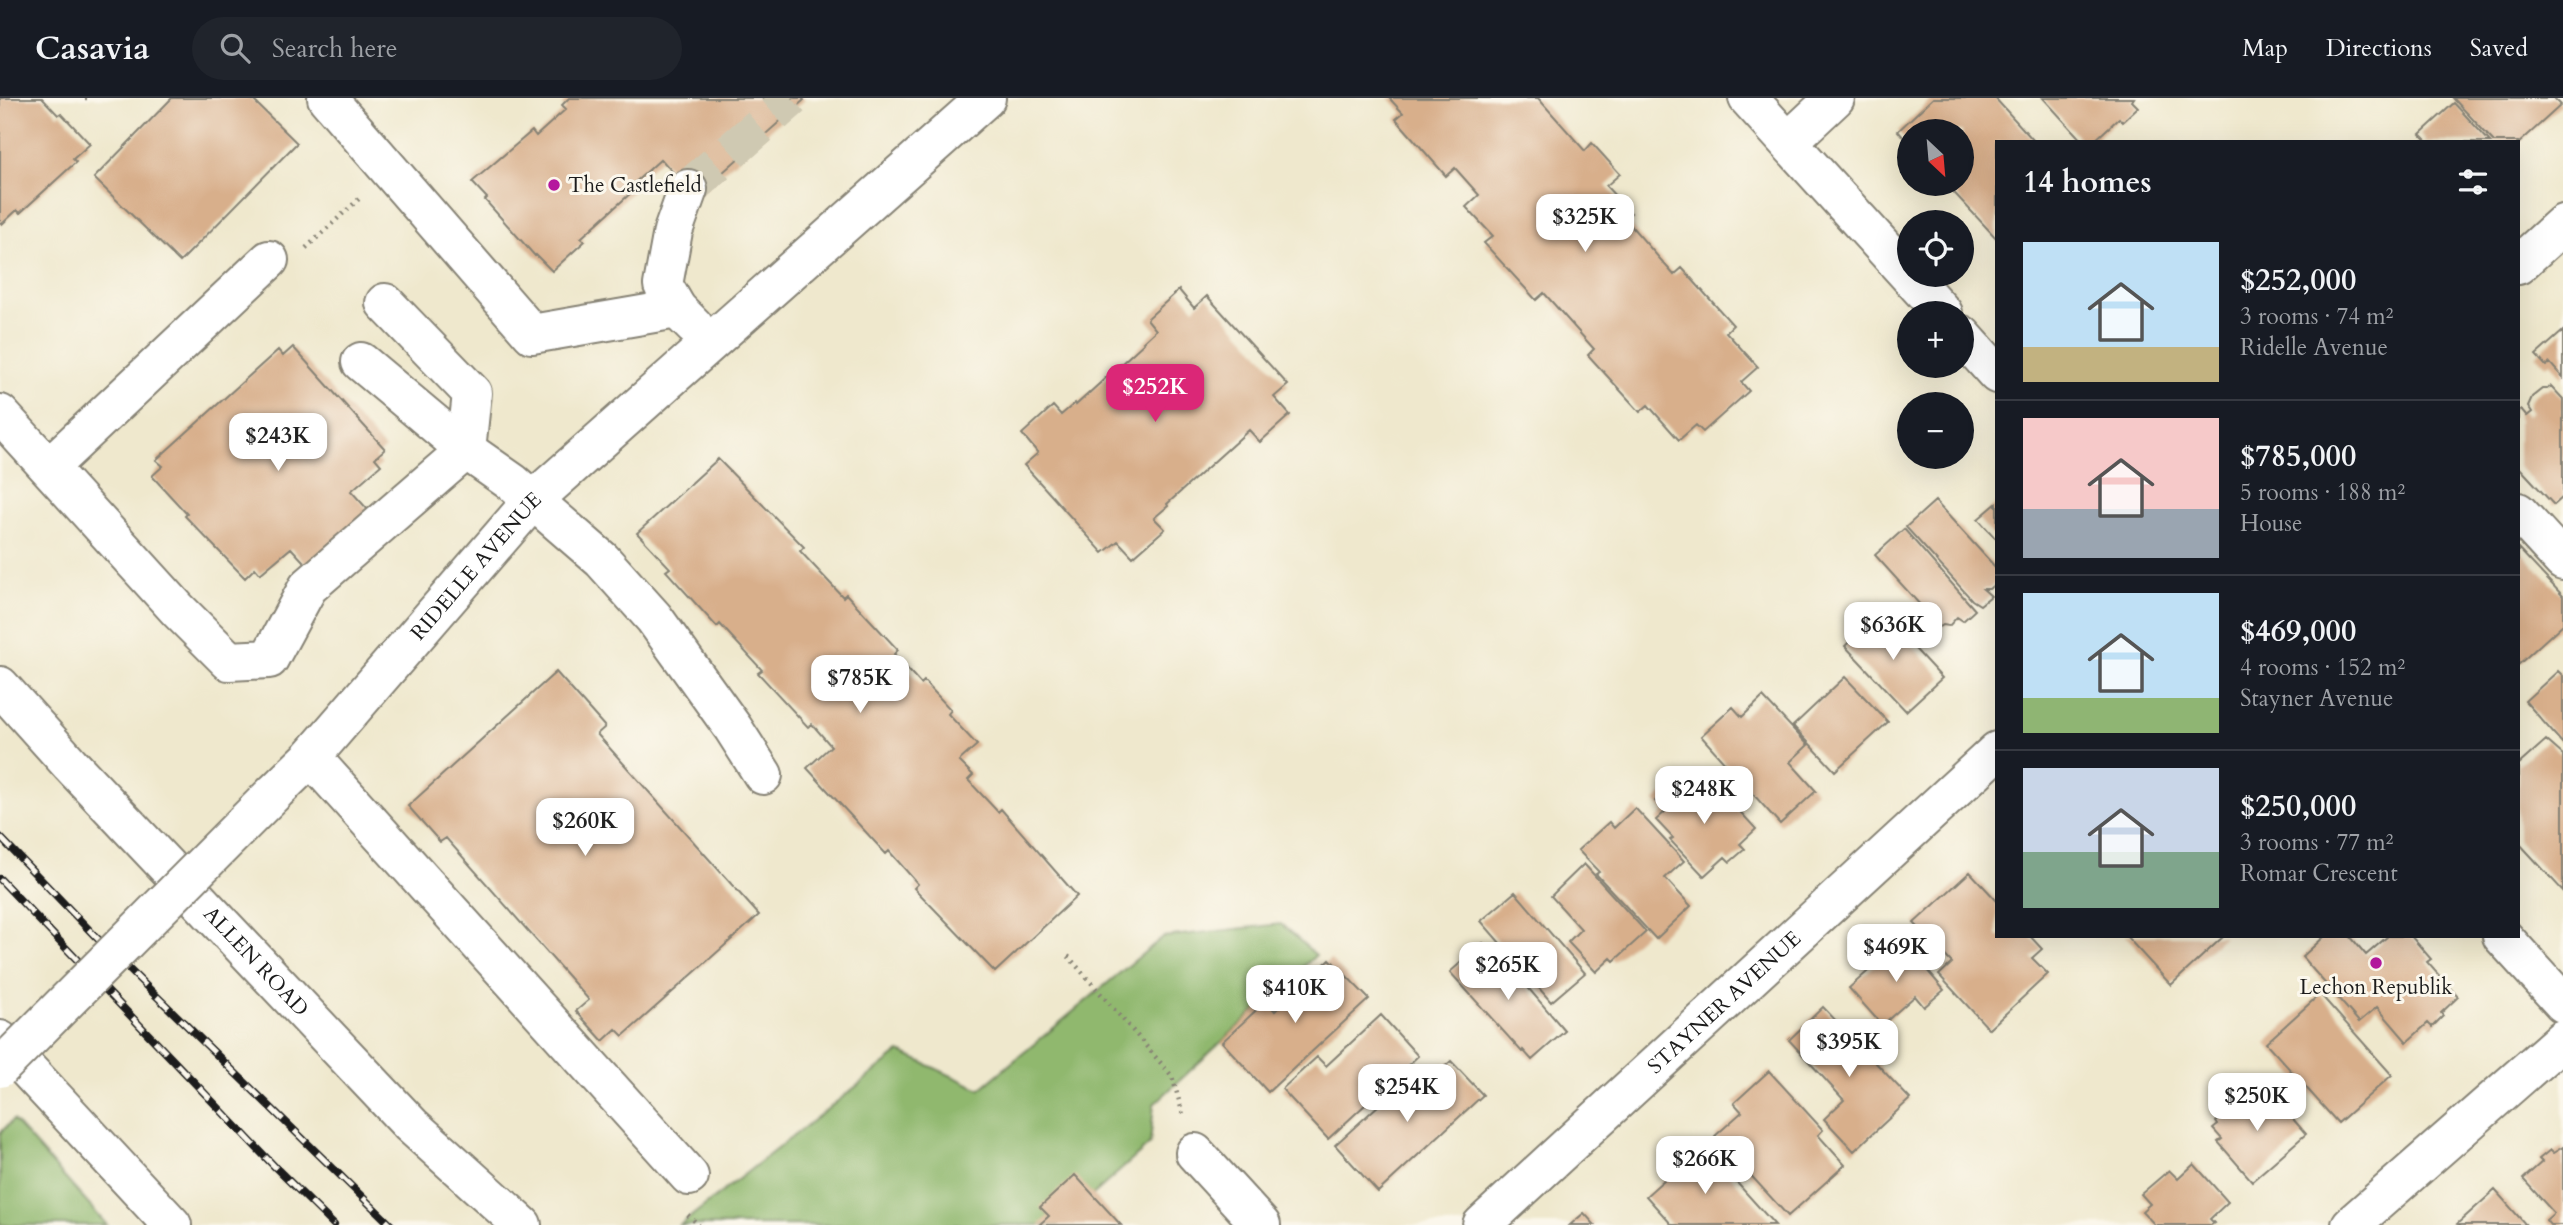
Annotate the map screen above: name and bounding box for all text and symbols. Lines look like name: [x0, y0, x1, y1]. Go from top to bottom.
search box: [192, 17, 682, 80]
text: Casavia: [35, 26, 150, 71]
icon: search: [216, 29, 254, 67]
text: Search here: [272, 31, 398, 66]
text: Map: [2242, 32, 2288, 65]
text: Directions: [2326, 32, 2432, 65]
text: Saved: [2470, 32, 2528, 65]
north arrow: [1897, 119, 1974, 196]
map controls: [1897, 119, 1974, 469]
text: 14 homes: [2023, 162, 2152, 203]
icon: filters: [2454, 163, 2492, 201]
place label: The Castlefield: [568, 171, 702, 200]
marker: The Castlefield: [546, 177, 562, 193]
pin: $325K: [1536, 194, 1634, 254]
text: $325K: [1552, 201, 1618, 232]
button: locate: [1897, 210, 1974, 287]
text: $252,000: [2240, 260, 2356, 301]
icon: home: [2079, 270, 2163, 354]
button: +: [1897, 301, 1974, 378]
text: 3 rooms · 74 m²: [2240, 301, 2393, 332]
text: Ridelle Avenue: [2240, 332, 2388, 363]
pin: $252K: [1106, 364, 1204, 424]
text: $252K: [1122, 371, 1188, 402]
button: −: [1897, 392, 1974, 469]
pin: $243K: [229, 414, 327, 473]
text: $243K: [245, 420, 311, 451]
text: $785,000: [2240, 436, 2356, 477]
icon: home: [2079, 446, 2163, 530]
text: 5 rooms · 188 m²: [2240, 477, 2405, 508]
street label: RIDELLE AVENUE: [404, 485, 547, 646]
text: House: [2240, 508, 2302, 539]
pin: $636K: [1844, 602, 1942, 662]
text: $636K: [1860, 609, 1926, 640]
text: $469,000: [2240, 611, 2356, 652]
icon: home: [2079, 621, 2163, 705]
text: 4 rooms · 152 m²: [2240, 652, 2405, 683]
pin: $785K: [811, 656, 909, 715]
text: $785K: [827, 662, 893, 693]
text: Stayner Avenue: [2240, 683, 2394, 714]
pin: $248K: [1655, 766, 1753, 826]
text: $248K: [1671, 773, 1737, 804]
text: $250,000: [2240, 786, 2356, 827]
icon: home: [2079, 796, 2163, 880]
pin: $260K: [536, 798, 634, 858]
text: $260K: [552, 805, 618, 836]
text: 3 rooms · 77 m²: [2240, 827, 2393, 858]
text: Romar Crescent: [2240, 858, 2398, 889]
street label: ALLEN ROAD: [197, 900, 315, 1023]
street label: STAYNER AVENUE: [1641, 924, 1807, 1080]
pin: $469K: [1847, 924, 1945, 984]
text: $469K: [1863, 931, 1929, 962]
pin: $265K: [1459, 942, 1557, 1002]
text: $265K: [1475, 949, 1541, 980]
marker: Lechon Republik: [2368, 955, 2384, 971]
pin: $410K: [1246, 965, 1344, 1025]
text: $410K: [1262, 972, 1328, 1003]
place label: Lechon Republik: [2300, 973, 2453, 1002]
pin: $395K: [1800, 1020, 1898, 1079]
text: $395K: [1816, 1026, 1882, 1057]
pin: $254K: [1358, 1065, 1456, 1124]
text: $254K: [1374, 1071, 1440, 1102]
pin: $250K: [2208, 1074, 2306, 1133]
text: $250K: [2224, 1080, 2290, 1111]
pin: $266K: [1656, 1136, 1754, 1196]
text: $266K: [1672, 1143, 1738, 1174]

